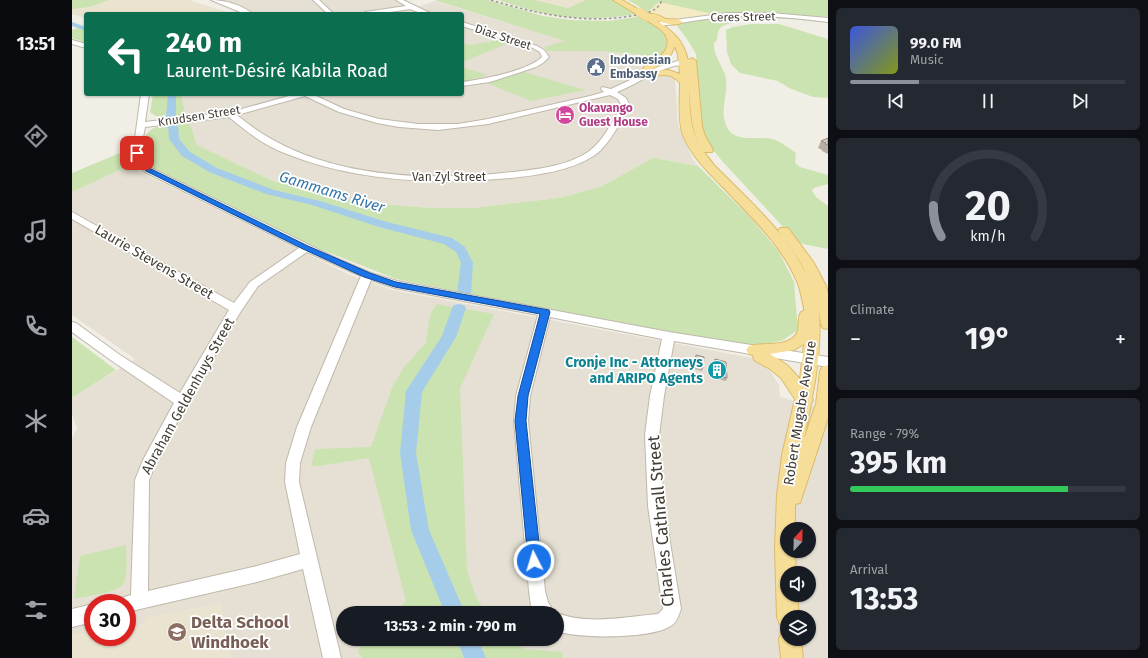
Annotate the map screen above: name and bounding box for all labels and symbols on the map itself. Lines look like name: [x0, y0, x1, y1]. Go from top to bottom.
street label: Ceres Street: [710, 9, 776, 25]
street label: Diaz Street: [473, 21, 534, 53]
place label: Indonesian Embassy: [610, 53, 671, 81]
public building icon: Indonesian Embassy: [585, 56, 607, 78]
place label: Okavango Guest House: [579, 101, 648, 129]
street label: Knudsen Street: [157, 102, 242, 129]
hotel icon: Okavango Guest House: [554, 104, 576, 126]
pin: [120, 136, 154, 170]
water label: Gammams River: [277, 167, 388, 217]
street label: Van Zyl Street: [412, 170, 487, 184]
street label: Laurie Stevens Street: [92, 221, 217, 303]
street label: Abraham Geldenhuys Street: [138, 314, 239, 477]
street label: Robert Mugabe Avenue: [780, 339, 820, 487]
place label: Cronje Inc - Attorneys and ARIPO Agents: [565, 354, 703, 387]
building icon: Cronje Inc - Attorneys and ARIPO Agents: [706, 359, 728, 381]
street label: Charles Cathrall Street: [643, 434, 679, 608]
north arrow: [780, 522, 816, 558]
position arrow: [513, 540, 555, 582]
speed limit sign: 30: [84, 594, 136, 646]
place label: Delta School Windhoek: [191, 612, 290, 653]
school or university icon: Delta School Windhoek: [166, 621, 188, 643]

